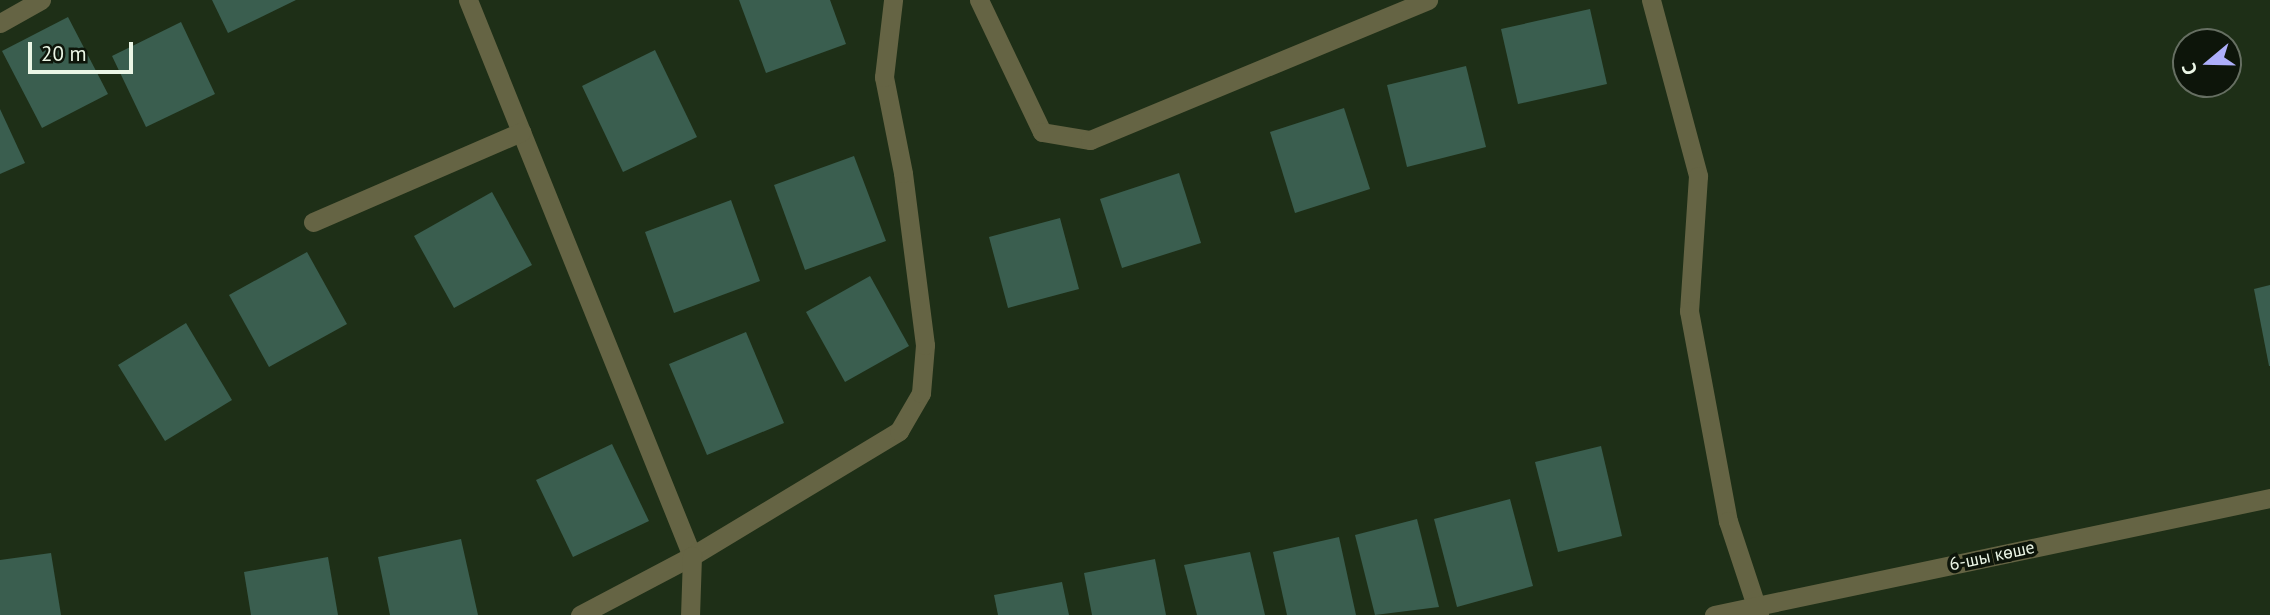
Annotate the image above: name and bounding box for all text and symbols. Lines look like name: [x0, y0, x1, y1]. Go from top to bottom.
scale bar: [32, 28, 136, 72]
north arrow: [2172, 28, 2242, 98]
text: 20 m: [41, 40, 87, 67]
text: С: [2176, 60, 2202, 78]
street label: 6-шы көше: [1947, 536, 2037, 576]

